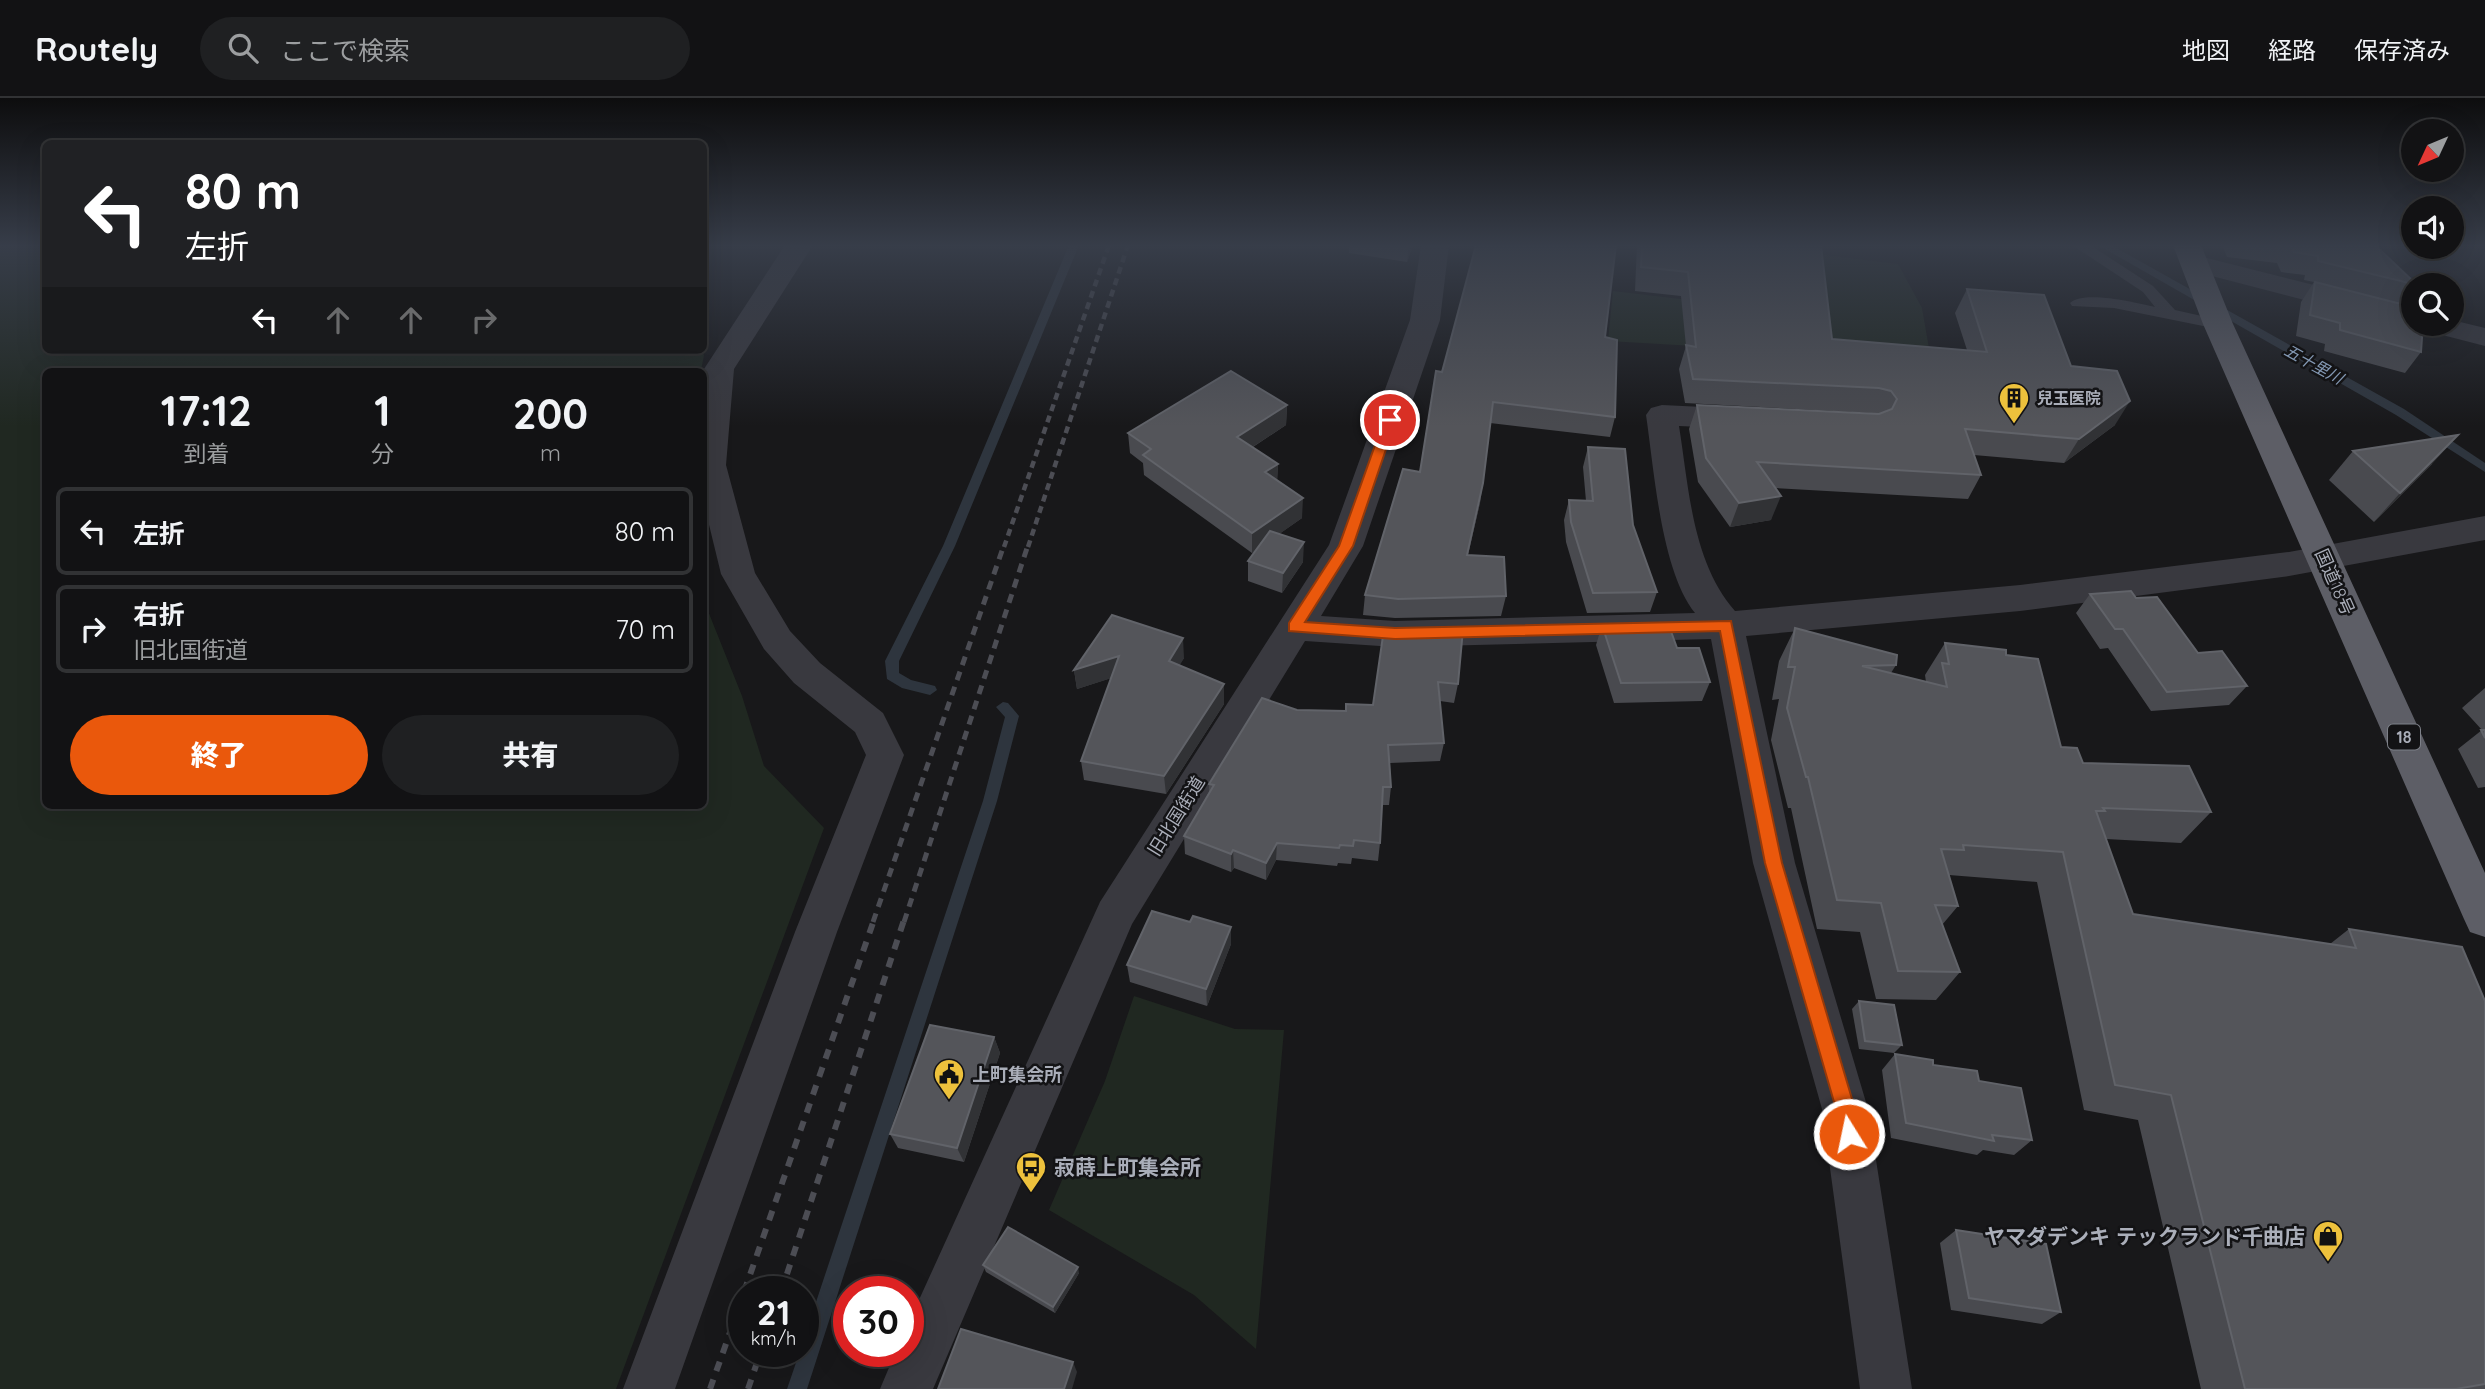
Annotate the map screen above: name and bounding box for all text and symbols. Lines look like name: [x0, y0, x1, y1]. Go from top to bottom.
search box: [200, 17, 690, 80]
text: Routely: [35, 28, 158, 69]
icon: search: [224, 29, 262, 67]
text: ここで検索: [280, 34, 410, 67]
text: 地図: [2182, 35, 2230, 65]
text: 経路: [2268, 35, 2316, 65]
text: 保存済み: [2354, 35, 2450, 65]
north arrow: [2401, 119, 2464, 182]
map controls: [2401, 119, 2464, 336]
text: 80 m: [185, 160, 301, 221]
icon: left: [70, 168, 161, 259]
button: sound: [2401, 196, 2464, 259]
text: 左折: [185, 226, 249, 266]
button: search: [2401, 273, 2464, 336]
icon: left: [246, 301, 284, 339]
icon: ahead: [319, 301, 357, 339]
icon: ahead: [392, 301, 430, 339]
icon: right: [465, 301, 503, 339]
water label: 五十里川: [2281, 340, 2349, 389]
building icon: 兒玉医院: [1997, 381, 2031, 425]
text: 17:12: [161, 384, 252, 437]
text: 1: [374, 384, 390, 437]
text: 200: [513, 387, 588, 440]
place label: 兒玉医院: [2037, 388, 2101, 408]
pin: [1360, 390, 1420, 450]
icon: arrive: [1371, 401, 1409, 439]
text: m: [540, 438, 561, 467]
text: 到着: [183, 439, 229, 468]
text: 分: [371, 439, 394, 468]
icon: left: [74, 512, 112, 550]
text: 80 m: [615, 515, 675, 548]
text: 左折: [133, 517, 185, 550]
street label: 国道18号: [2310, 545, 2360, 619]
text: 右折: [133, 598, 185, 631]
icon: right: [74, 610, 112, 648]
text: 70 m: [615, 613, 675, 646]
text: 旧北国街道: [133, 635, 248, 664]
button: 終了: [70, 715, 368, 795]
button: 共有: [382, 715, 679, 795]
road number: 18: [2388, 724, 2420, 750]
street label: 旧北国街道: [1142, 772, 1210, 860]
public building icon: 上町集会所: [932, 1057, 966, 1101]
place label: 上町集会所: [972, 1063, 1062, 1086]
position arrow: [1812, 1097, 1886, 1171]
bus stop icon: 寂蒔上町集会所: [1014, 1150, 1048, 1194]
place label: 寂蒔上町集会所: [1054, 1154, 1201, 1180]
shop icon: ヤマダデンキ テックランド千曲店: [2311, 1219, 2345, 1263]
place label: ヤマダデンキ テックランド千曲店: [1984, 1223, 2305, 1249]
speed limit sign: 30: [833, 1276, 924, 1367]
text: 21: [757, 1290, 790, 1334]
text: km/h: [751, 1327, 796, 1350]

